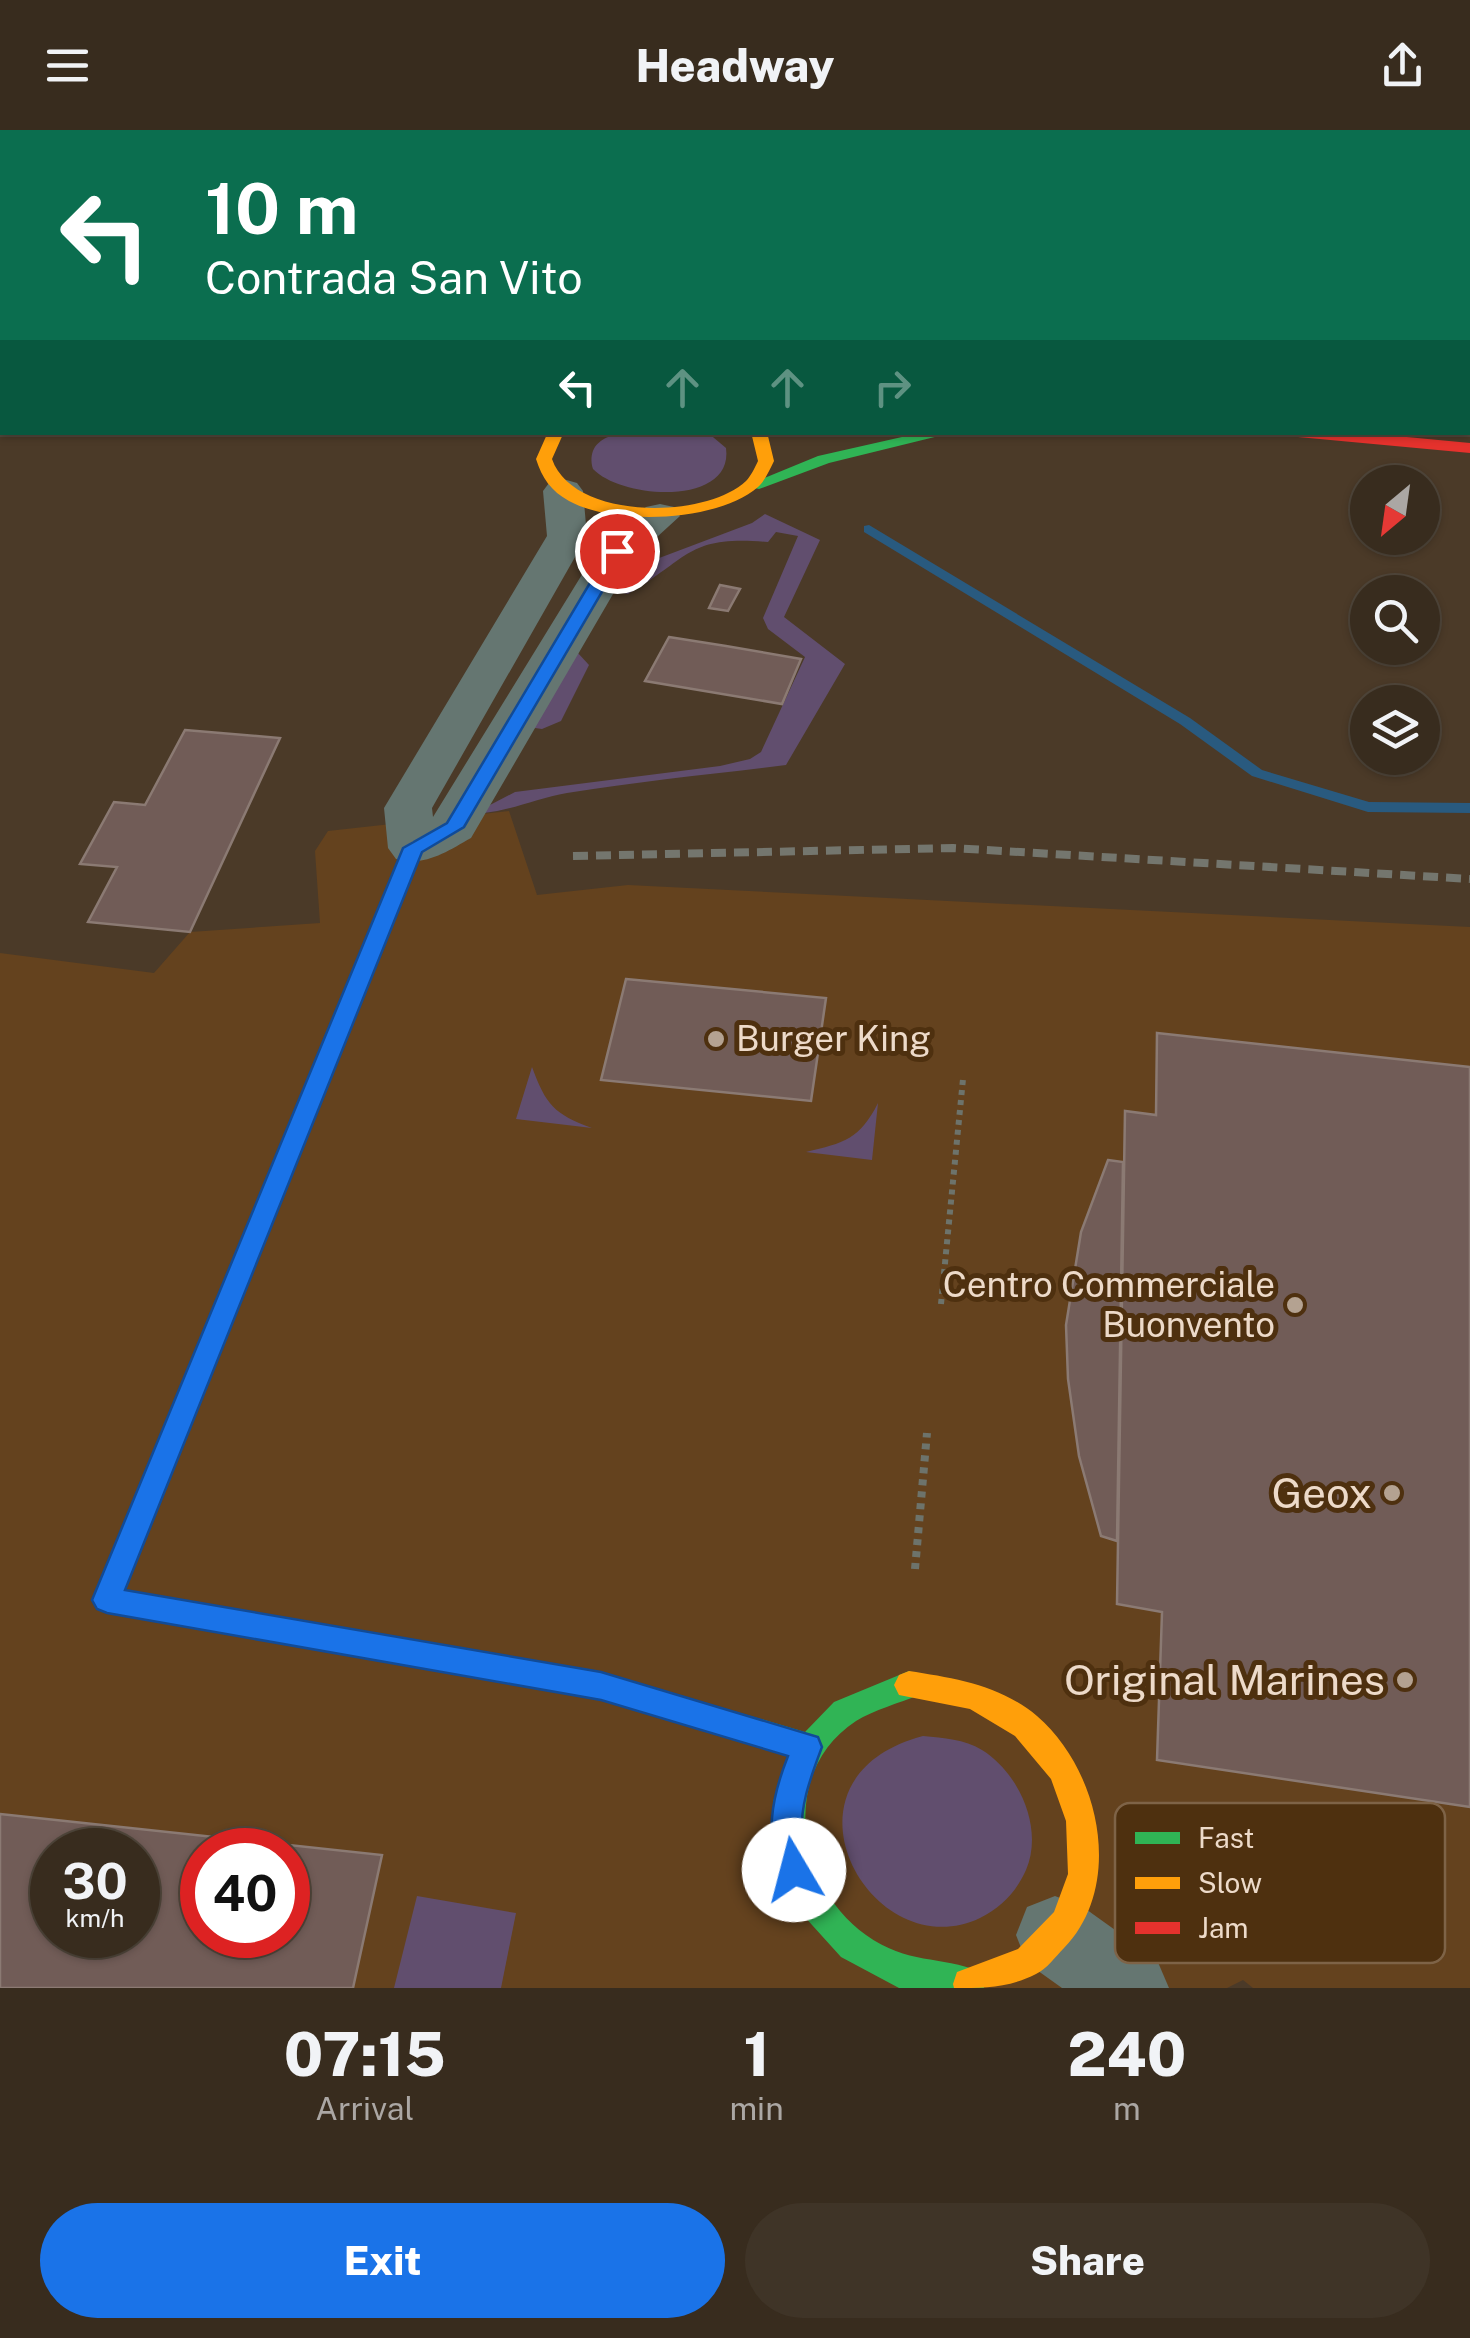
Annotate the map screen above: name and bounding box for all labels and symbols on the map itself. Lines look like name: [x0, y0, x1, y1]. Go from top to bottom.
north arrow: [1350, 465, 1440, 555]
pin: [575, 509, 660, 594]
place label: Burger King: [736, 1018, 931, 1059]
marker: Burger King: [705, 1028, 727, 1050]
place label: Centro Commerciale Buonvento: [943, 1264, 1275, 1345]
marker: Centro Commerciale Buonvento: [1284, 1294, 1306, 1316]
place label: Geox: [1271, 1468, 1372, 1517]
marker: Geox: [1381, 1482, 1403, 1504]
place label: Original Marines: [1064, 1655, 1385, 1704]
marker: Original Marines: [1394, 1669, 1416, 1691]
legend: [1115, 1803, 1445, 1963]
position arrow: [742, 1818, 846, 1922]
text: Fast: [1198, 1821, 1254, 1854]
speed limit sign: 40: [180, 1828, 310, 1958]
text: Slow: [1198, 1866, 1262, 1899]
text: Jam: [1198, 1911, 1249, 1944]

